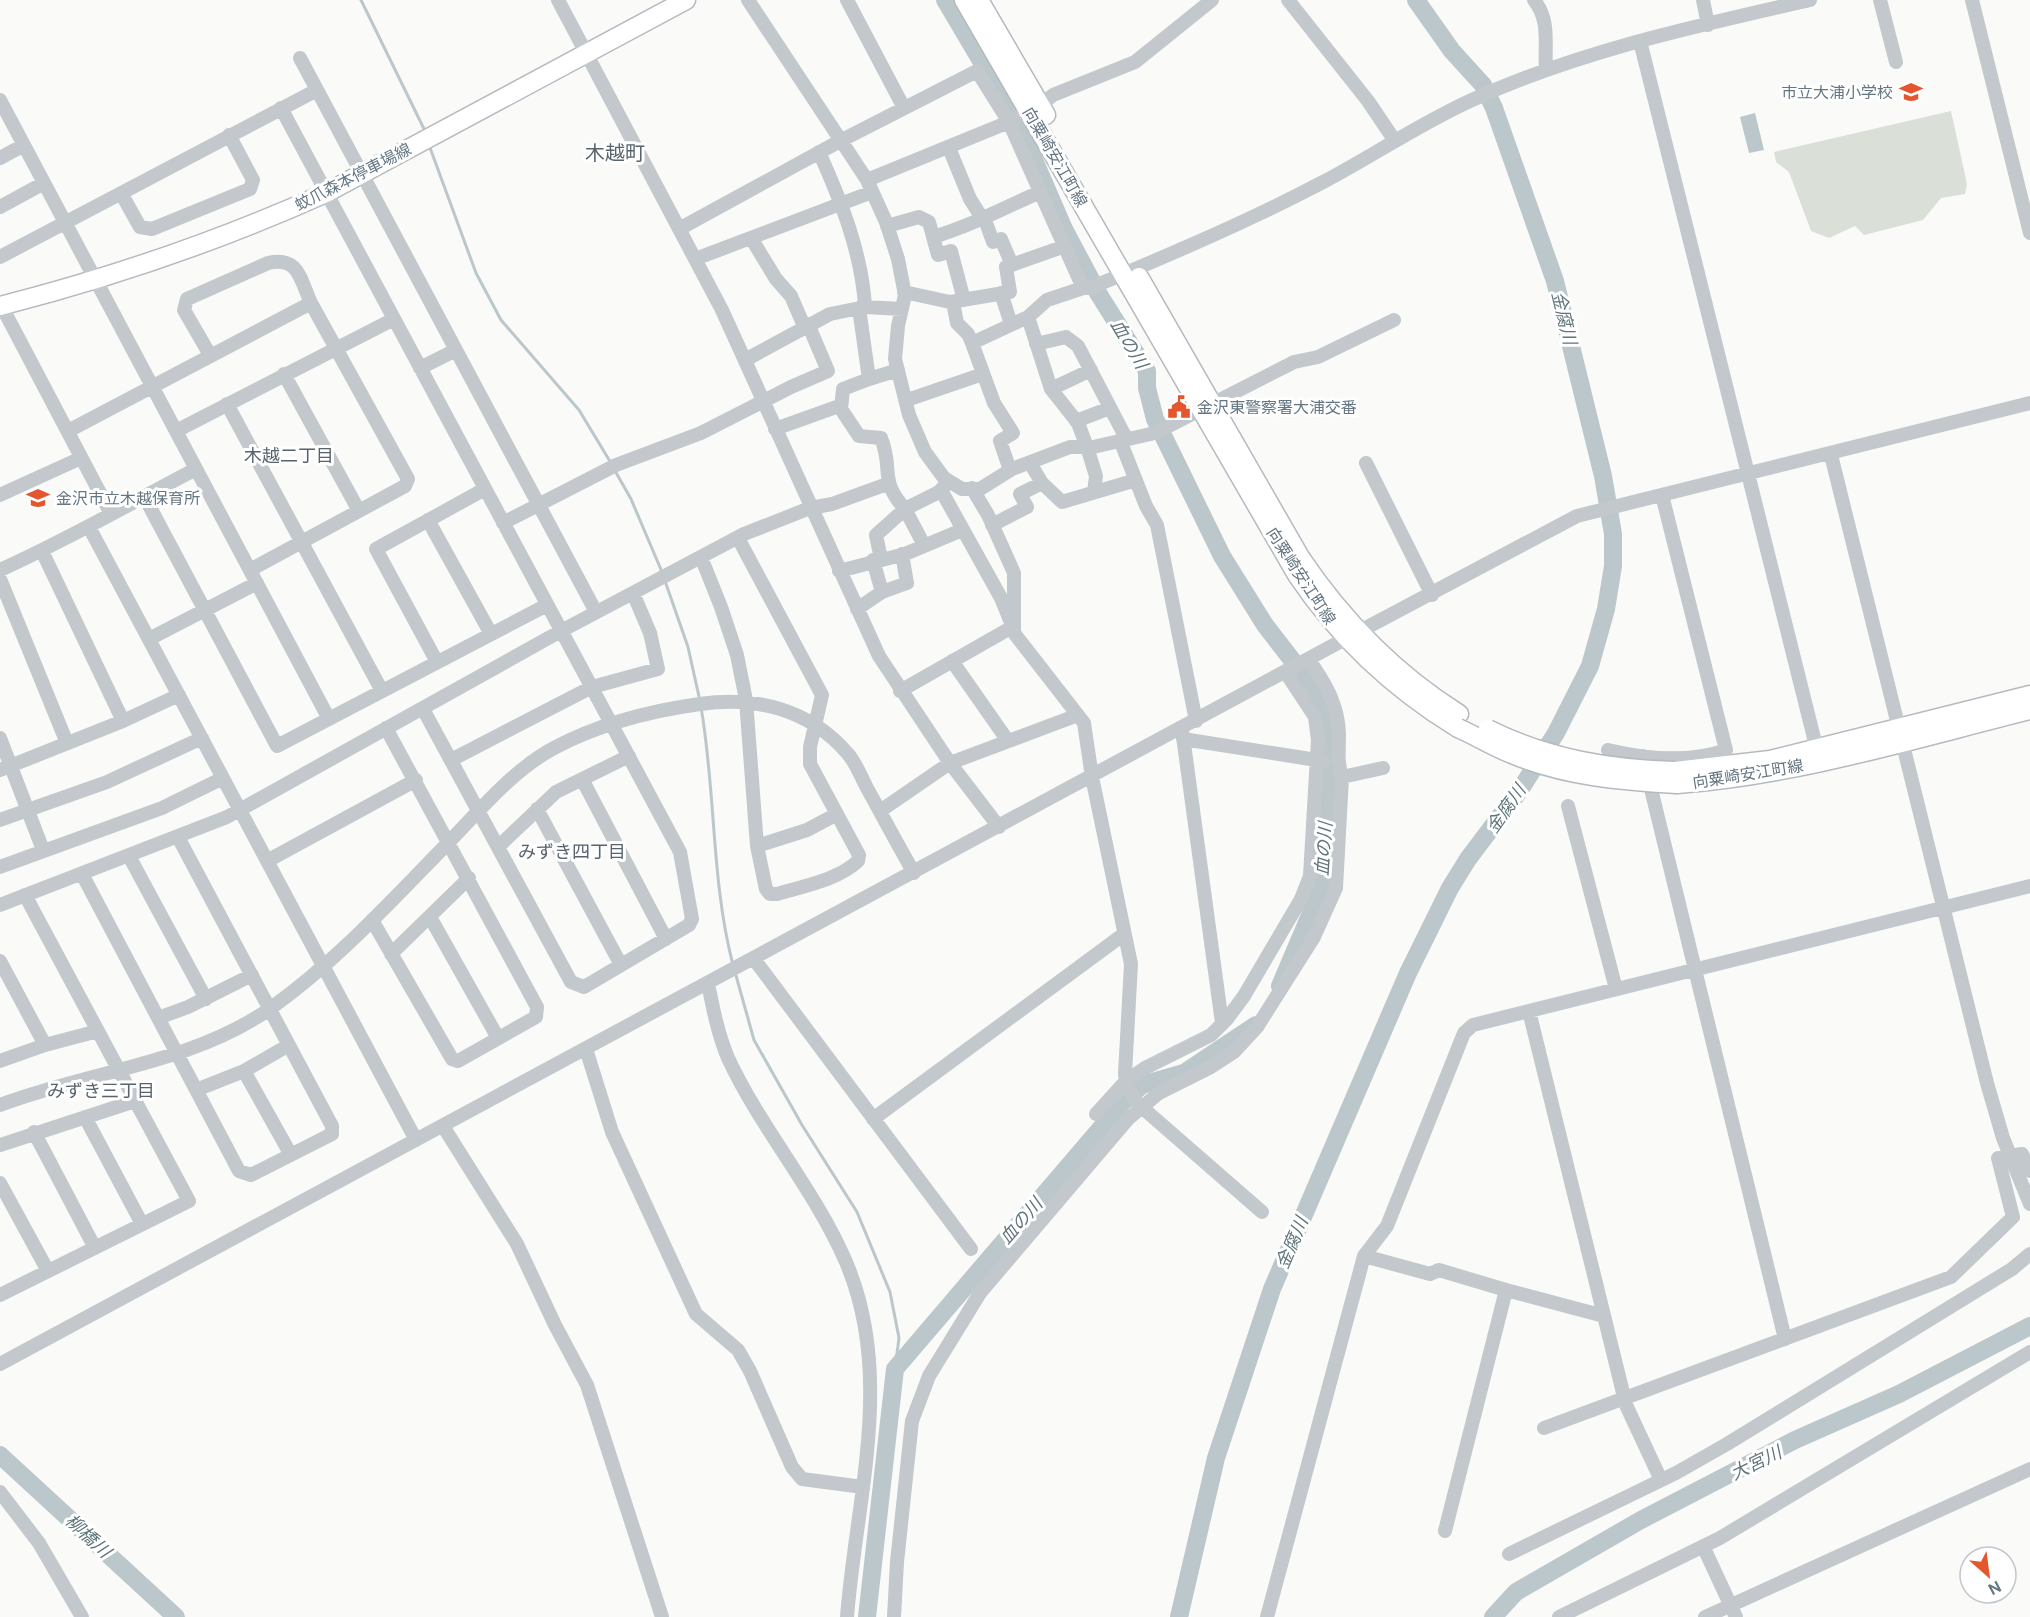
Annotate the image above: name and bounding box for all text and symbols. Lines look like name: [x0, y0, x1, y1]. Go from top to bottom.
school or university icon: 市立大浦小学校: [1898, 79, 1924, 105]
place label: 市立大浦小学校: [1781, 82, 1893, 103]
street label: 向粟崎安江町線: [1018, 103, 1092, 211]
street label: 蚊爪森本停車場線: [291, 139, 415, 215]
district label: 木越町: [585, 140, 645, 166]
water label: 金腐川: [1546, 289, 1583, 349]
water label: 血の川: [1105, 315, 1154, 375]
public building icon: 金沢東警察署大浦交番: [1166, 394, 1192, 420]
place label: 金沢東警察署大浦交番: [1197, 397, 1357, 418]
district label: 木越二丁目: [244, 444, 334, 468]
school or university icon: 金沢市立木越保育所: [25, 485, 51, 511]
place label: 金沢市立木越保育所: [56, 488, 200, 509]
street label: 向粟崎安江町線: [1262, 523, 1340, 629]
street label: 向粟崎安江町線: [1691, 755, 1805, 793]
water label: 金腐川: [1481, 778, 1532, 838]
water label: 血の川: [1310, 819, 1338, 877]
district label: みずき四丁目: [518, 840, 626, 864]
district label: みずき三丁目: [47, 1079, 155, 1103]
water label: 血の川: [994, 1191, 1049, 1249]
water label: 金腐川: [1270, 1212, 1314, 1273]
water label: 大宮川: [1726, 1440, 1787, 1486]
water label: 柳橋川: [60, 1509, 117, 1565]
north arrow: [1958, 1545, 2018, 1605]
text: N: [1985, 1576, 2005, 1600]

